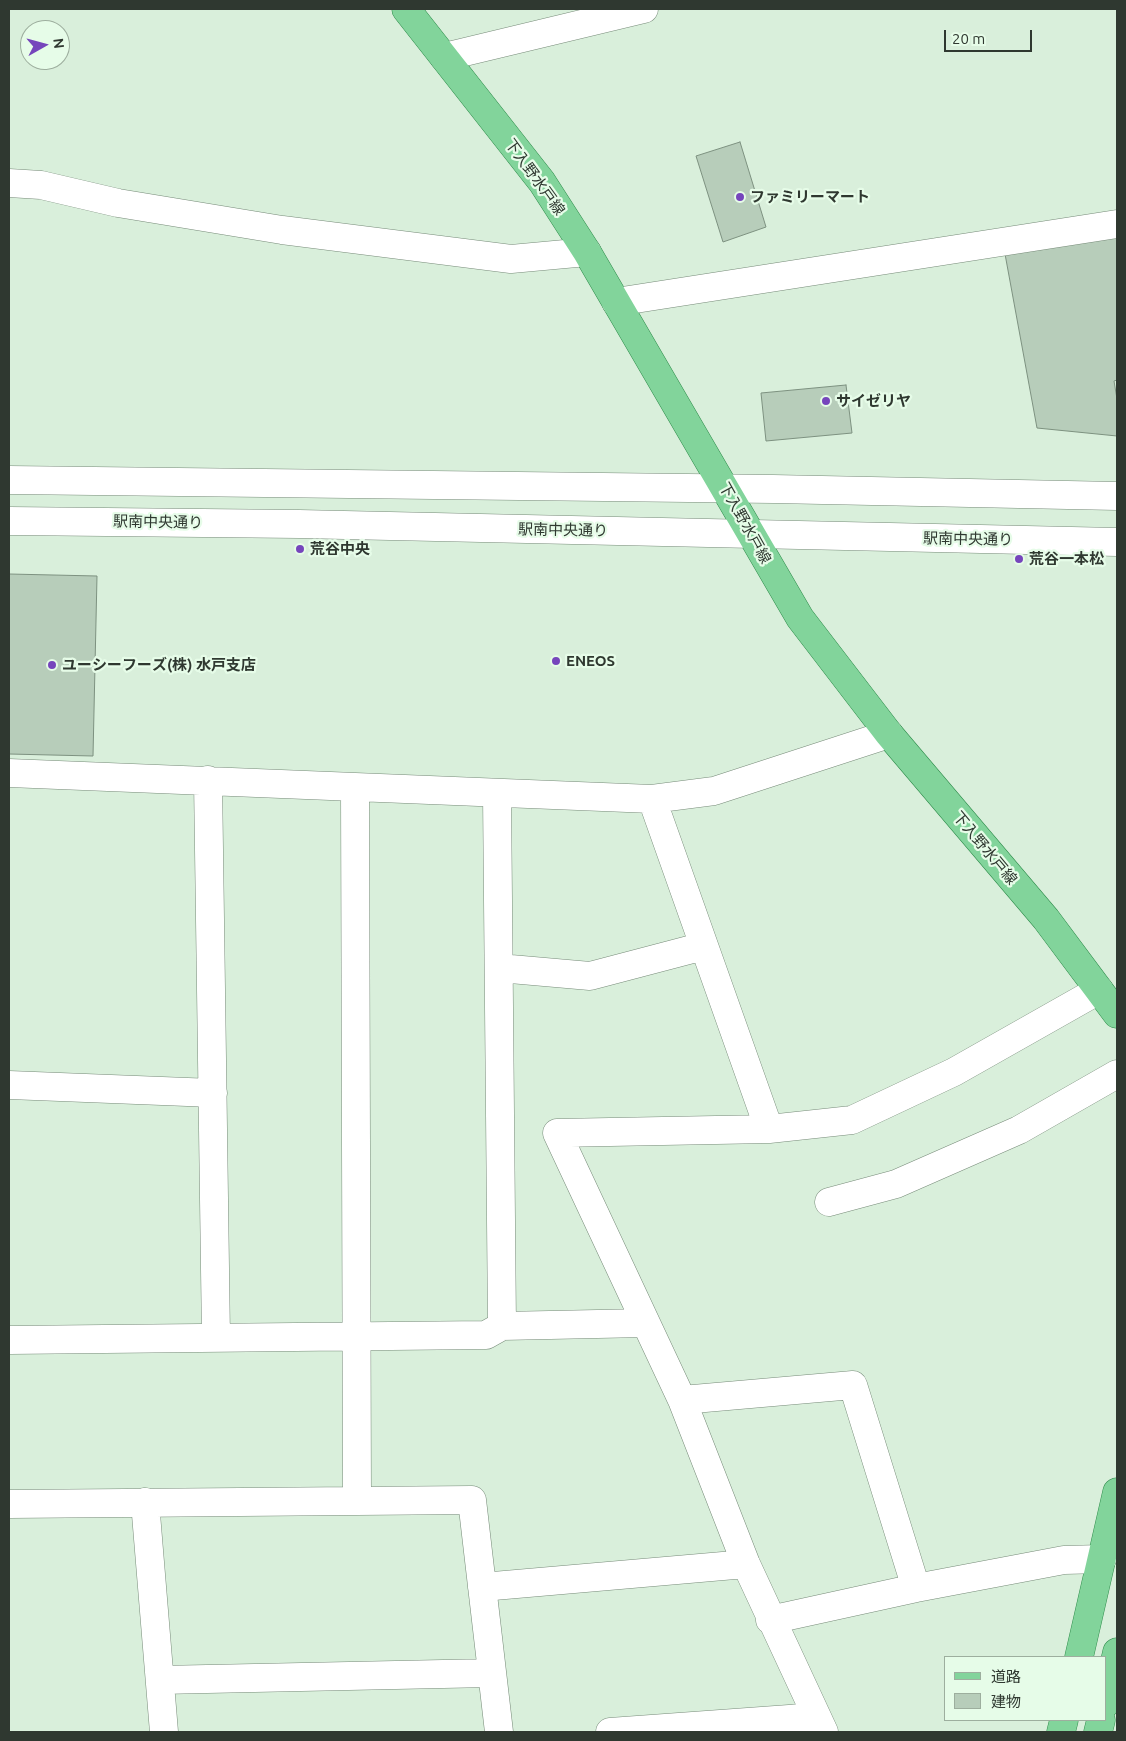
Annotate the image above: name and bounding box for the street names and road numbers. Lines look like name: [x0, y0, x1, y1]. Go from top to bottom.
street label: 下入野水戸線: [501, 135, 569, 219]
street label: 下入野水戸線: [715, 479, 775, 567]
street label: 駅南中央通り: [113, 512, 203, 532]
street label: 駅南中央通り: [518, 520, 608, 540]
street label: 駅南中央通り: [923, 529, 1013, 549]
street label: 下入野水戸線: [949, 808, 1021, 888]

